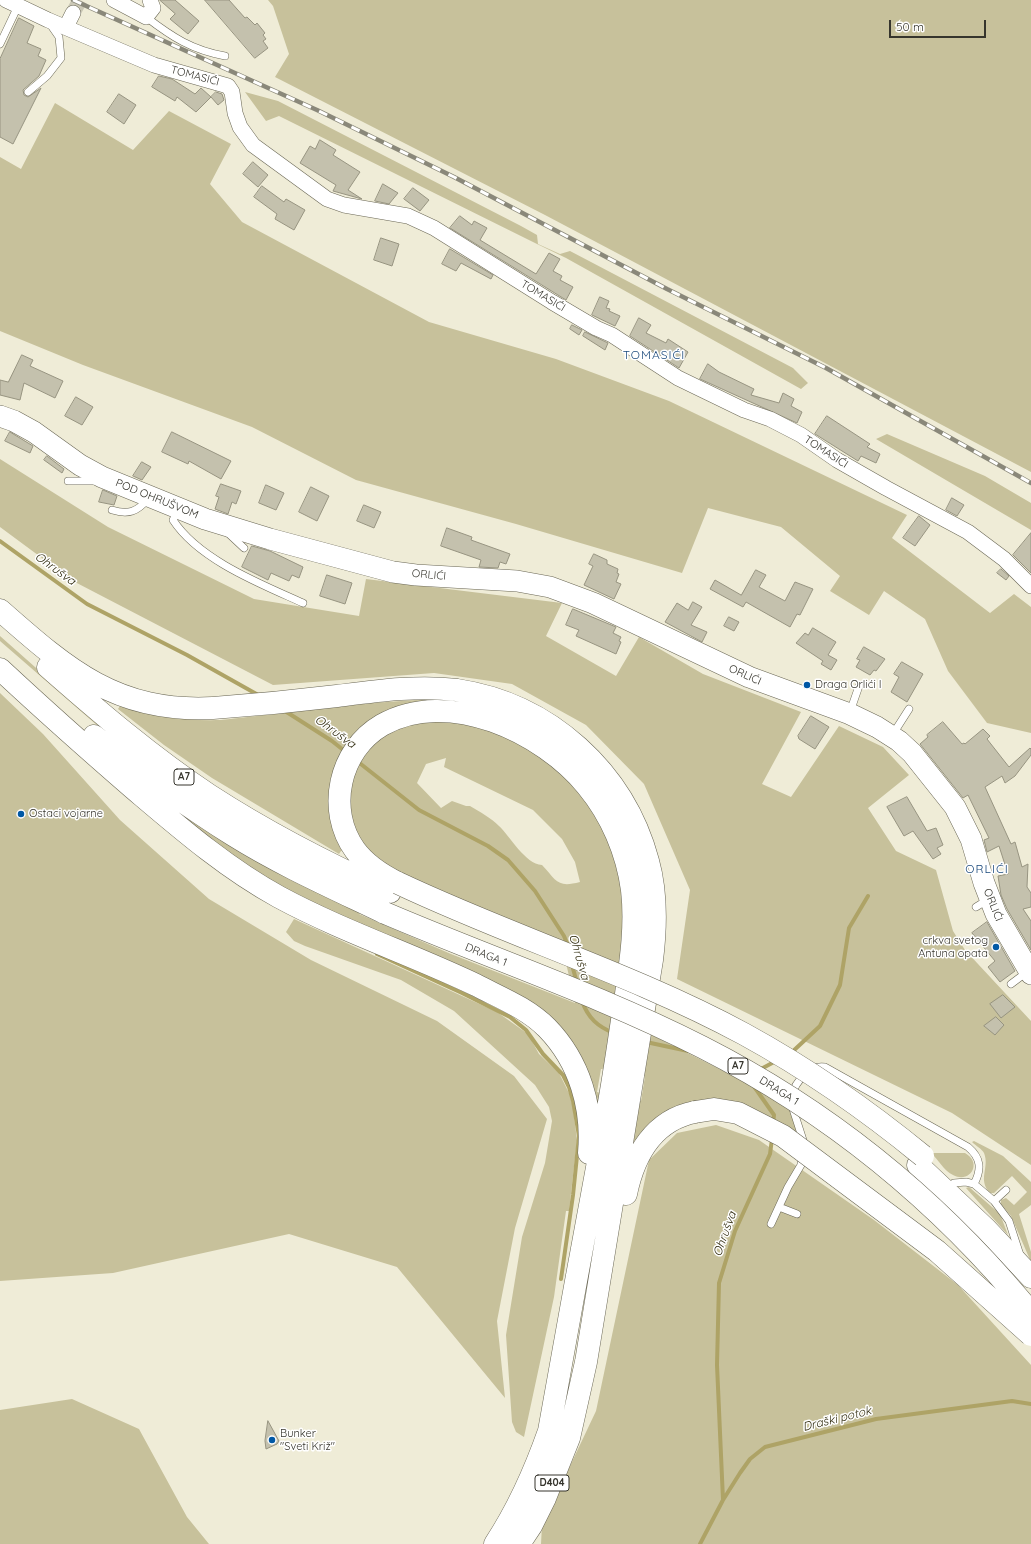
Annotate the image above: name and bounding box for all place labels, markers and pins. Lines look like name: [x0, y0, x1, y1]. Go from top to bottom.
place label: Draga Orlići I: [815, 678, 882, 692]
marker: Draga Orlići I: [802, 680, 812, 690]
place label: Ostaci vojarne: [29, 807, 103, 821]
marker: Ostaci vojarne: [16, 809, 26, 819]
place label: crkva svetog Antuna opata: [918, 934, 988, 960]
marker: crkva svetog Antuna opata: [991, 942, 1001, 952]
place label: Bunker "Sveti Križ": [280, 1427, 335, 1453]
marker: Bunker "Sveti Križ": [267, 1435, 277, 1445]

